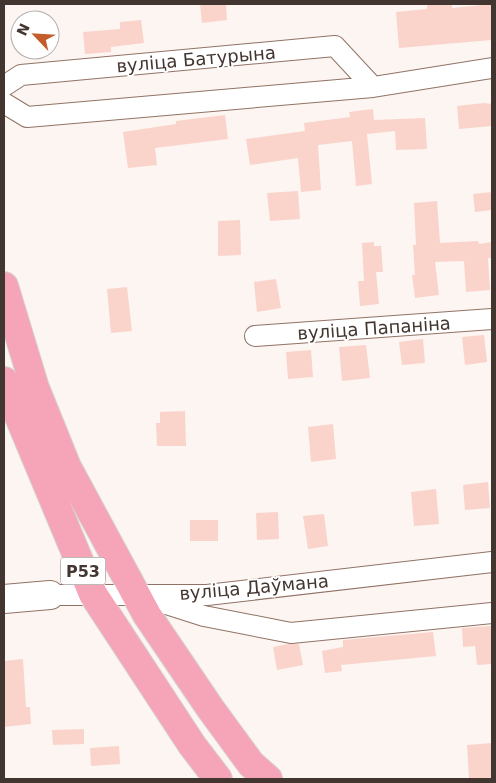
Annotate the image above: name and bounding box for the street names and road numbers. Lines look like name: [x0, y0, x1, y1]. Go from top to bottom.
street label: вуліца Батурына: [116, 42, 276, 76]
street label: вуліца Папаніна: [297, 312, 451, 344]
road number: Р53: [61, 558, 106, 584]
street label: вуліца Даўмана: [178, 570, 330, 604]

